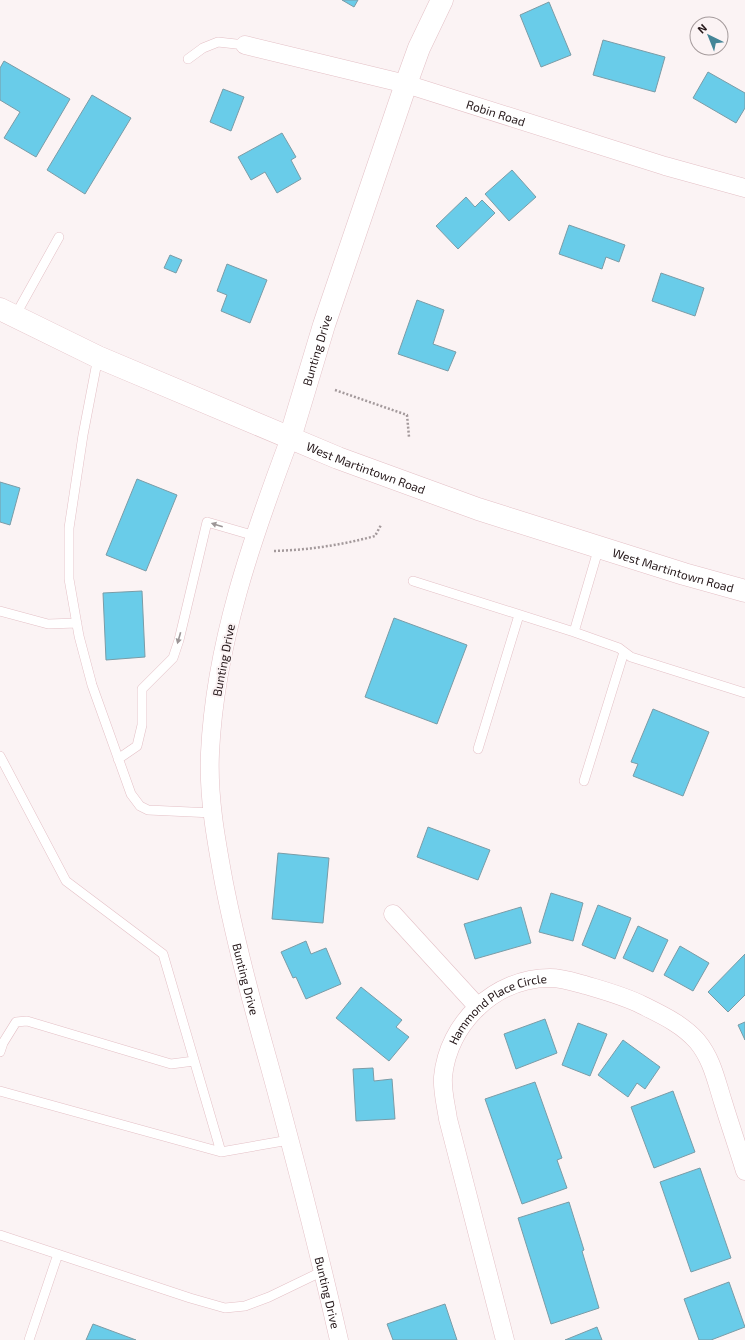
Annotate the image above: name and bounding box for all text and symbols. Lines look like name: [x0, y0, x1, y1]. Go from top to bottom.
north arrow: [689, 16, 729, 56]
text: N: [694, 21, 709, 36]
street label: Robin Road: [465, 97, 527, 128]
street label: Bunting Drive: [299, 312, 334, 387]
street label: West Martintown Road: [304, 439, 427, 496]
one-way arrow: [211, 522, 223, 528]
street label: West Martintown Road: [611, 545, 736, 595]
street label: Bunting Drive: [209, 623, 237, 697]
one-way arrow: [176, 632, 182, 644]
street label: Bunting Drive: [230, 942, 262, 1017]
street label: Hammond Place Circle: [445, 971, 547, 1047]
street label: Bunting Drive: [312, 1255, 343, 1330]

